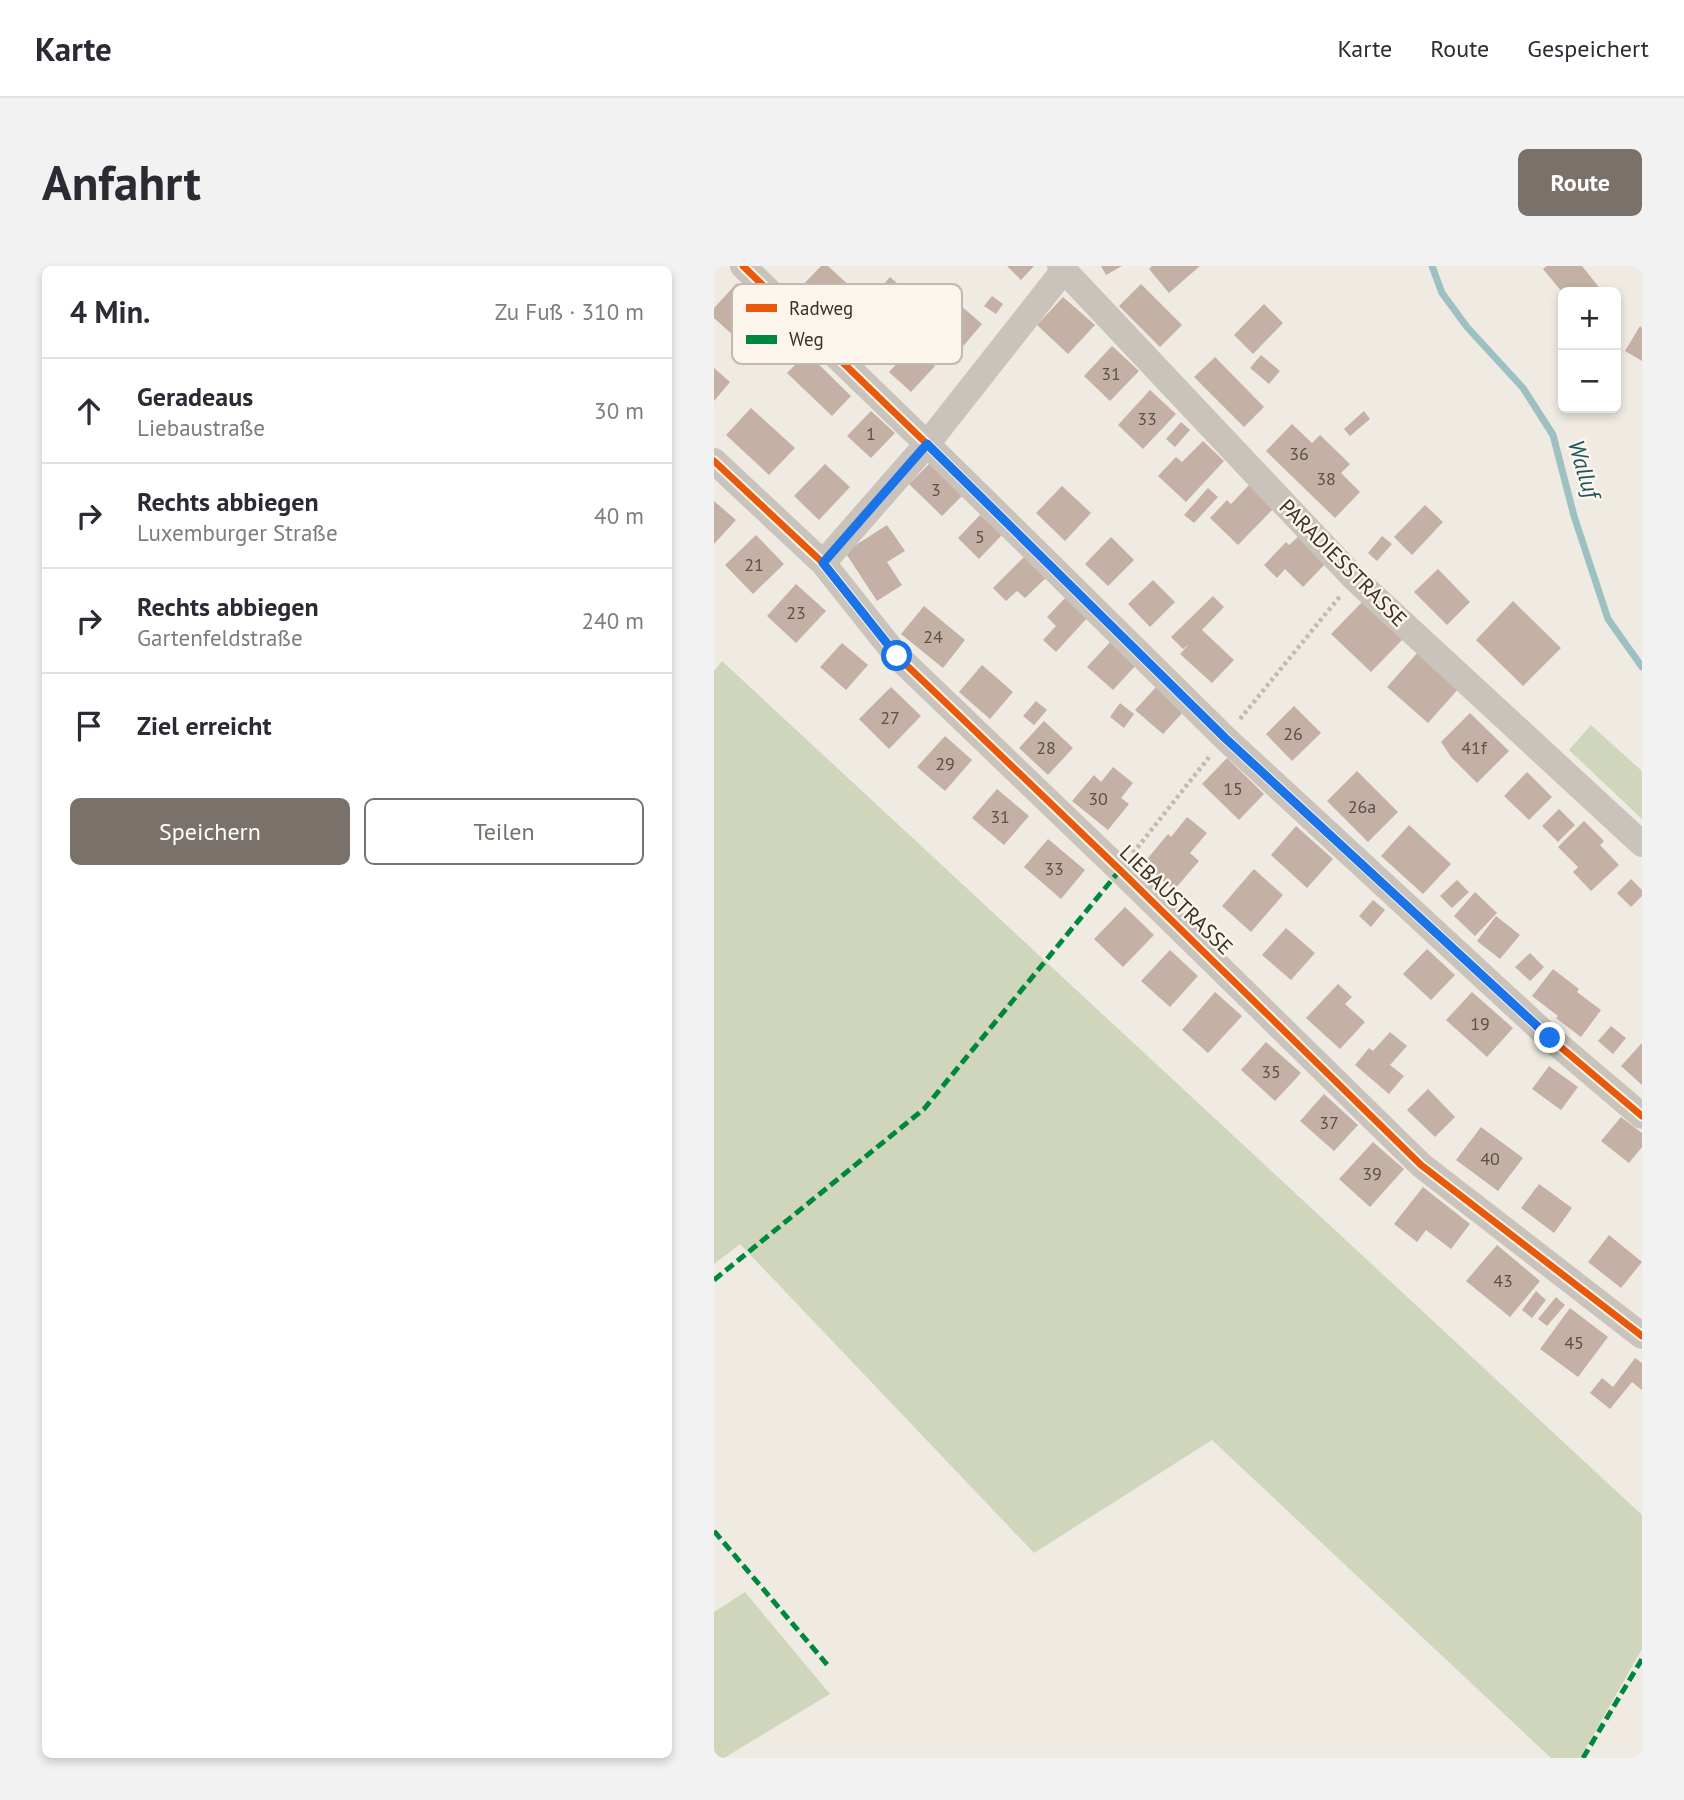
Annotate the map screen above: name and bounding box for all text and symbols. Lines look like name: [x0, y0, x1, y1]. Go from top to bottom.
text: Karte: [35, 27, 112, 70]
text: Karte: [1337, 33, 1392, 64]
text: Route: [1430, 33, 1489, 64]
text: Gespeichert: [1527, 33, 1649, 64]
button: Route: [1518, 149, 1642, 216]
text: Anfahrt: [42, 150, 201, 214]
legend: [732, 284, 962, 364]
map controls: [1558, 287, 1621, 413]
button: +: [1558, 287, 1621, 350]
text: 4 Min.: [70, 292, 150, 331]
text: Radweg: [789, 296, 853, 320]
text: Zu Fuß · 310 m: [495, 297, 644, 326]
text: Weg: [789, 327, 824, 351]
button: −: [1558, 350, 1621, 413]
house number: 31: [1101, 362, 1121, 385]
text: Geradeaus: [137, 380, 253, 413]
icon: ahead: [70, 392, 108, 430]
text: 30 m: [594, 396, 644, 425]
house number: 33: [1137, 407, 1157, 430]
text: Liebaustraße: [137, 413, 265, 442]
house number: 1: [866, 422, 876, 445]
water label: Walluf: [1562, 436, 1608, 505]
house number: 36: [1289, 442, 1309, 465]
house number: 38: [1316, 467, 1336, 490]
house number: 3: [931, 478, 941, 501]
text: Rechts abbiegen: [137, 485, 319, 518]
street label: PARADIESSTRASSE: [1274, 493, 1413, 632]
icon: right: [70, 497, 108, 535]
text: 40 m: [594, 501, 644, 530]
text: Luxemburger Straße: [137, 518, 338, 547]
house number: 5: [975, 525, 985, 548]
house number: 21: [744, 553, 764, 576]
text: Rechts abbiegen: [137, 590, 319, 623]
house number: 23: [786, 601, 806, 624]
icon: right: [70, 602, 108, 640]
text: 240 m: [582, 606, 644, 635]
text: Gartenfeldstraße: [137, 623, 303, 652]
house number: 24: [923, 625, 943, 648]
route start: [881, 640, 912, 671]
house number: 27: [880, 706, 900, 729]
icon: arrive: [70, 707, 108, 745]
text: Ziel erreicht: [137, 709, 272, 742]
house number: 26: [1283, 722, 1303, 745]
house number: 28: [1036, 736, 1056, 759]
house number: 41f: [1461, 736, 1488, 759]
house number: 29: [935, 752, 955, 775]
house number: 15: [1223, 777, 1243, 800]
house number: 30: [1088, 787, 1108, 810]
house number: 26a: [1348, 795, 1376, 818]
button: Speichern: [70, 798, 350, 865]
button: Teilen: [364, 798, 644, 865]
house number: 31: [990, 805, 1010, 828]
street label: LIEBAUSTRASSE: [1114, 839, 1239, 960]
house number: 33: [1044, 857, 1064, 880]
house number: 19: [1470, 1012, 1490, 1035]
route end: [1534, 1022, 1565, 1053]
house number: 35: [1261, 1060, 1281, 1083]
house number: 37: [1319, 1111, 1339, 1134]
house number: 40: [1480, 1147, 1500, 1170]
house number: 39: [1362, 1162, 1382, 1185]
house number: 43: [1493, 1269, 1513, 1292]
house number: 45: [1564, 1331, 1584, 1354]

